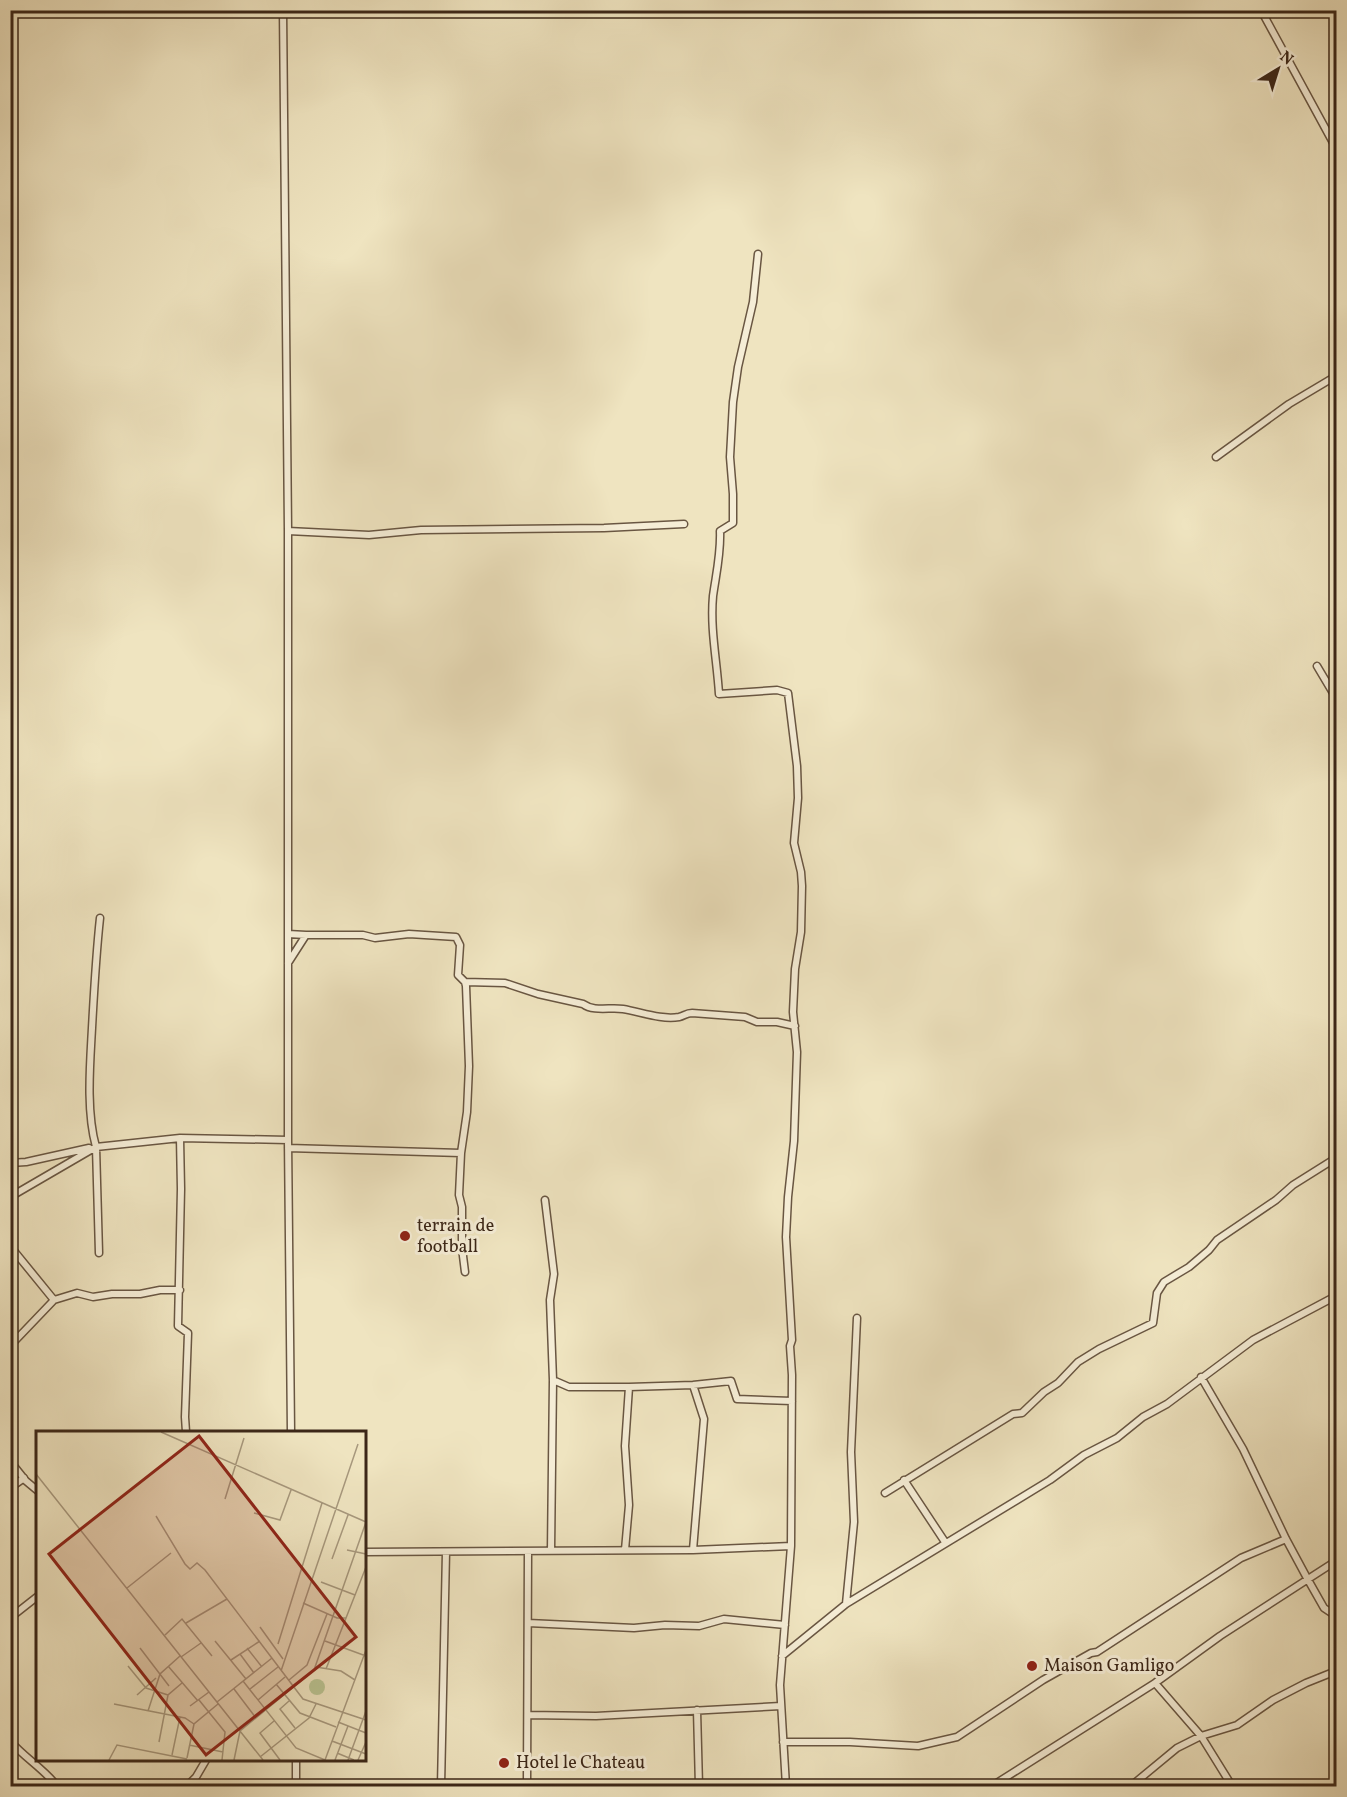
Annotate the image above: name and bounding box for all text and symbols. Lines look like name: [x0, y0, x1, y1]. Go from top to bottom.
north arrow: [1248, 39, 1308, 99]
text: N: [1275, 47, 1298, 71]
place label: terrain de football: [417, 1214, 494, 1260]
marker: terrain de football: [398, 1229, 412, 1243]
inset map: [36, 1431, 366, 1761]
place label: Maison Gamligo: [1044, 1654, 1174, 1679]
marker: Maison Gamligo: [1025, 1659, 1039, 1673]
place label: Hotel le Chateau: [516, 1751, 645, 1776]
marker: Hotel le Chateau: [497, 1756, 511, 1770]

